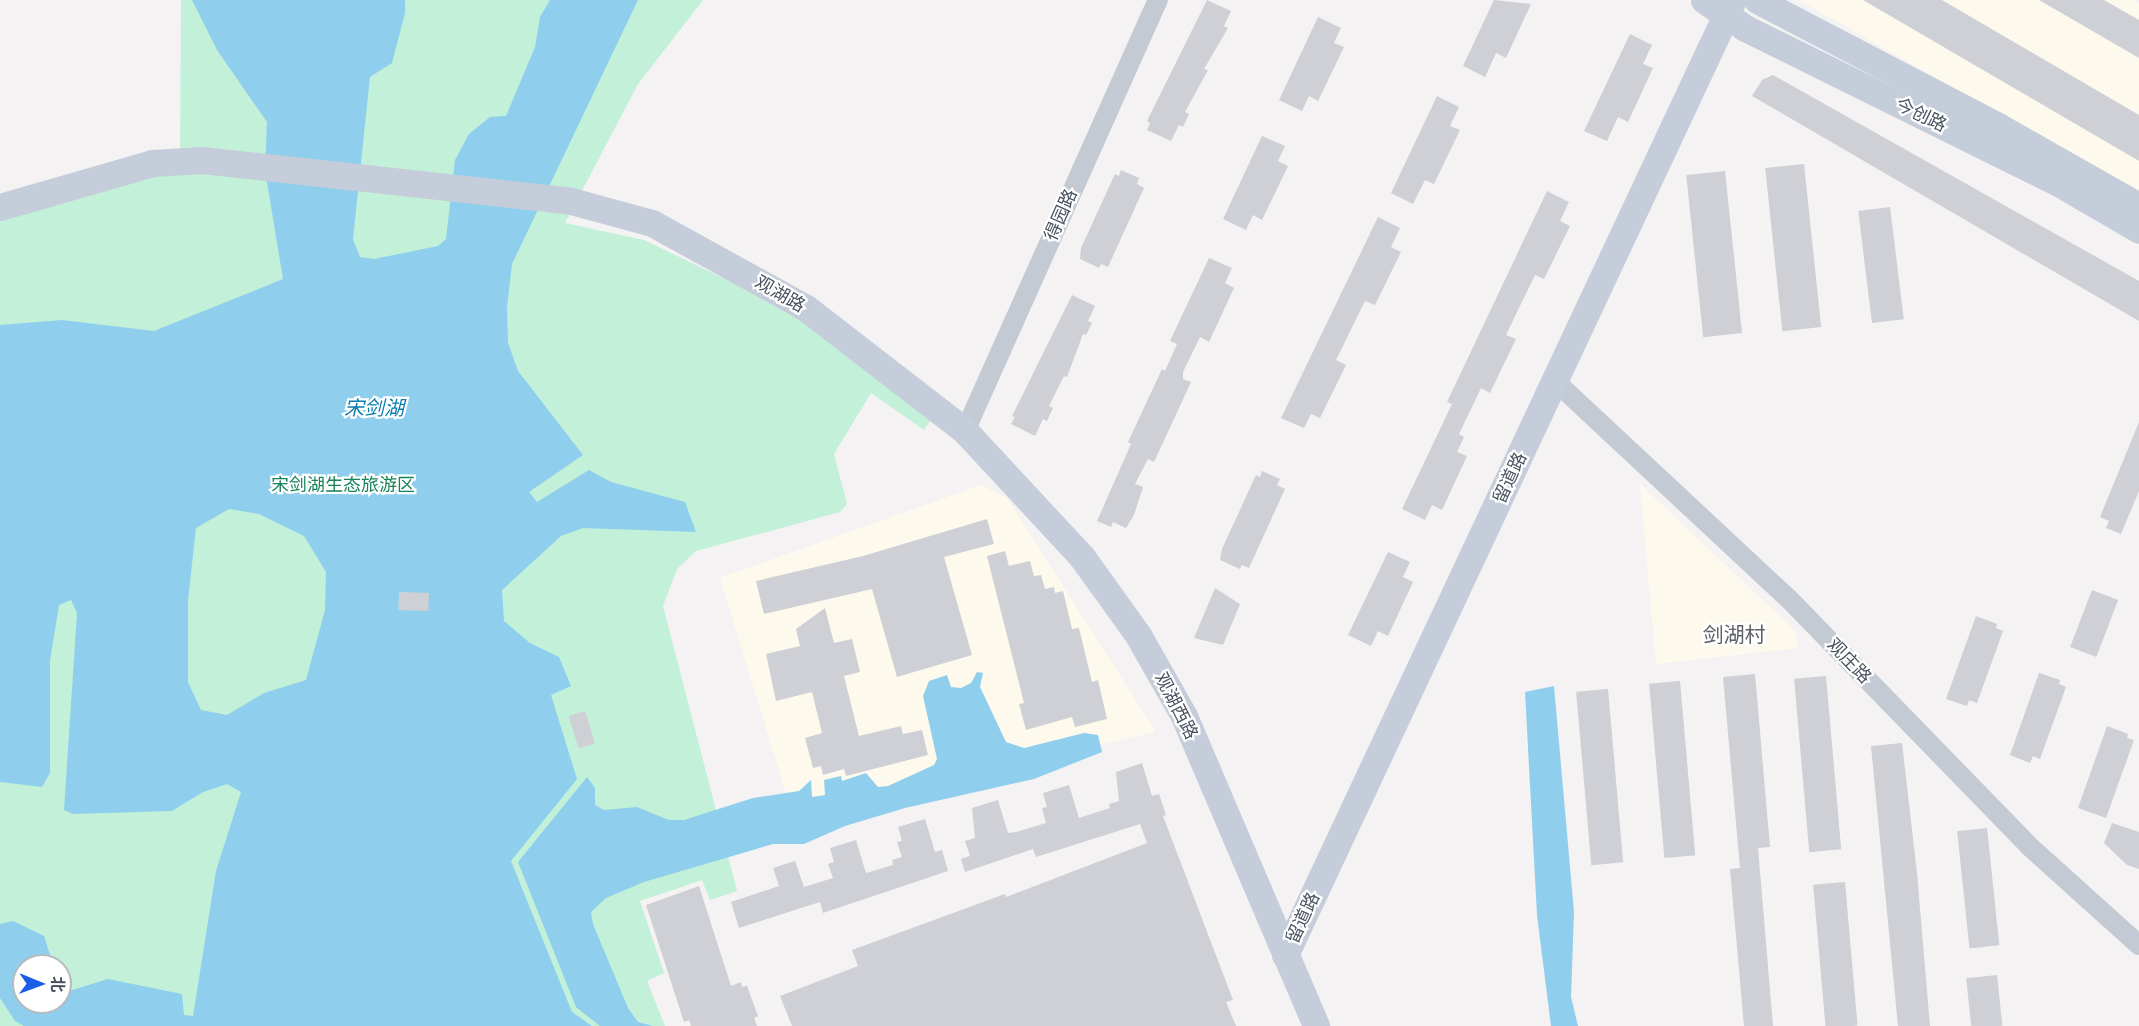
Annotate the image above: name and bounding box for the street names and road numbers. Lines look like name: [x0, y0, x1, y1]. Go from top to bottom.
street label: 今创路: [1892, 93, 1950, 137]
street label: 得园路: [1040, 186, 1082, 244]
street label: 观湖路: [751, 271, 809, 317]
street label: 留道路: [1489, 449, 1531, 507]
street label: 观庄路: [1822, 634, 1876, 688]
street label: 观湖西路: [1150, 669, 1202, 743]
street label: 留道路: [1282, 889, 1324, 947]

